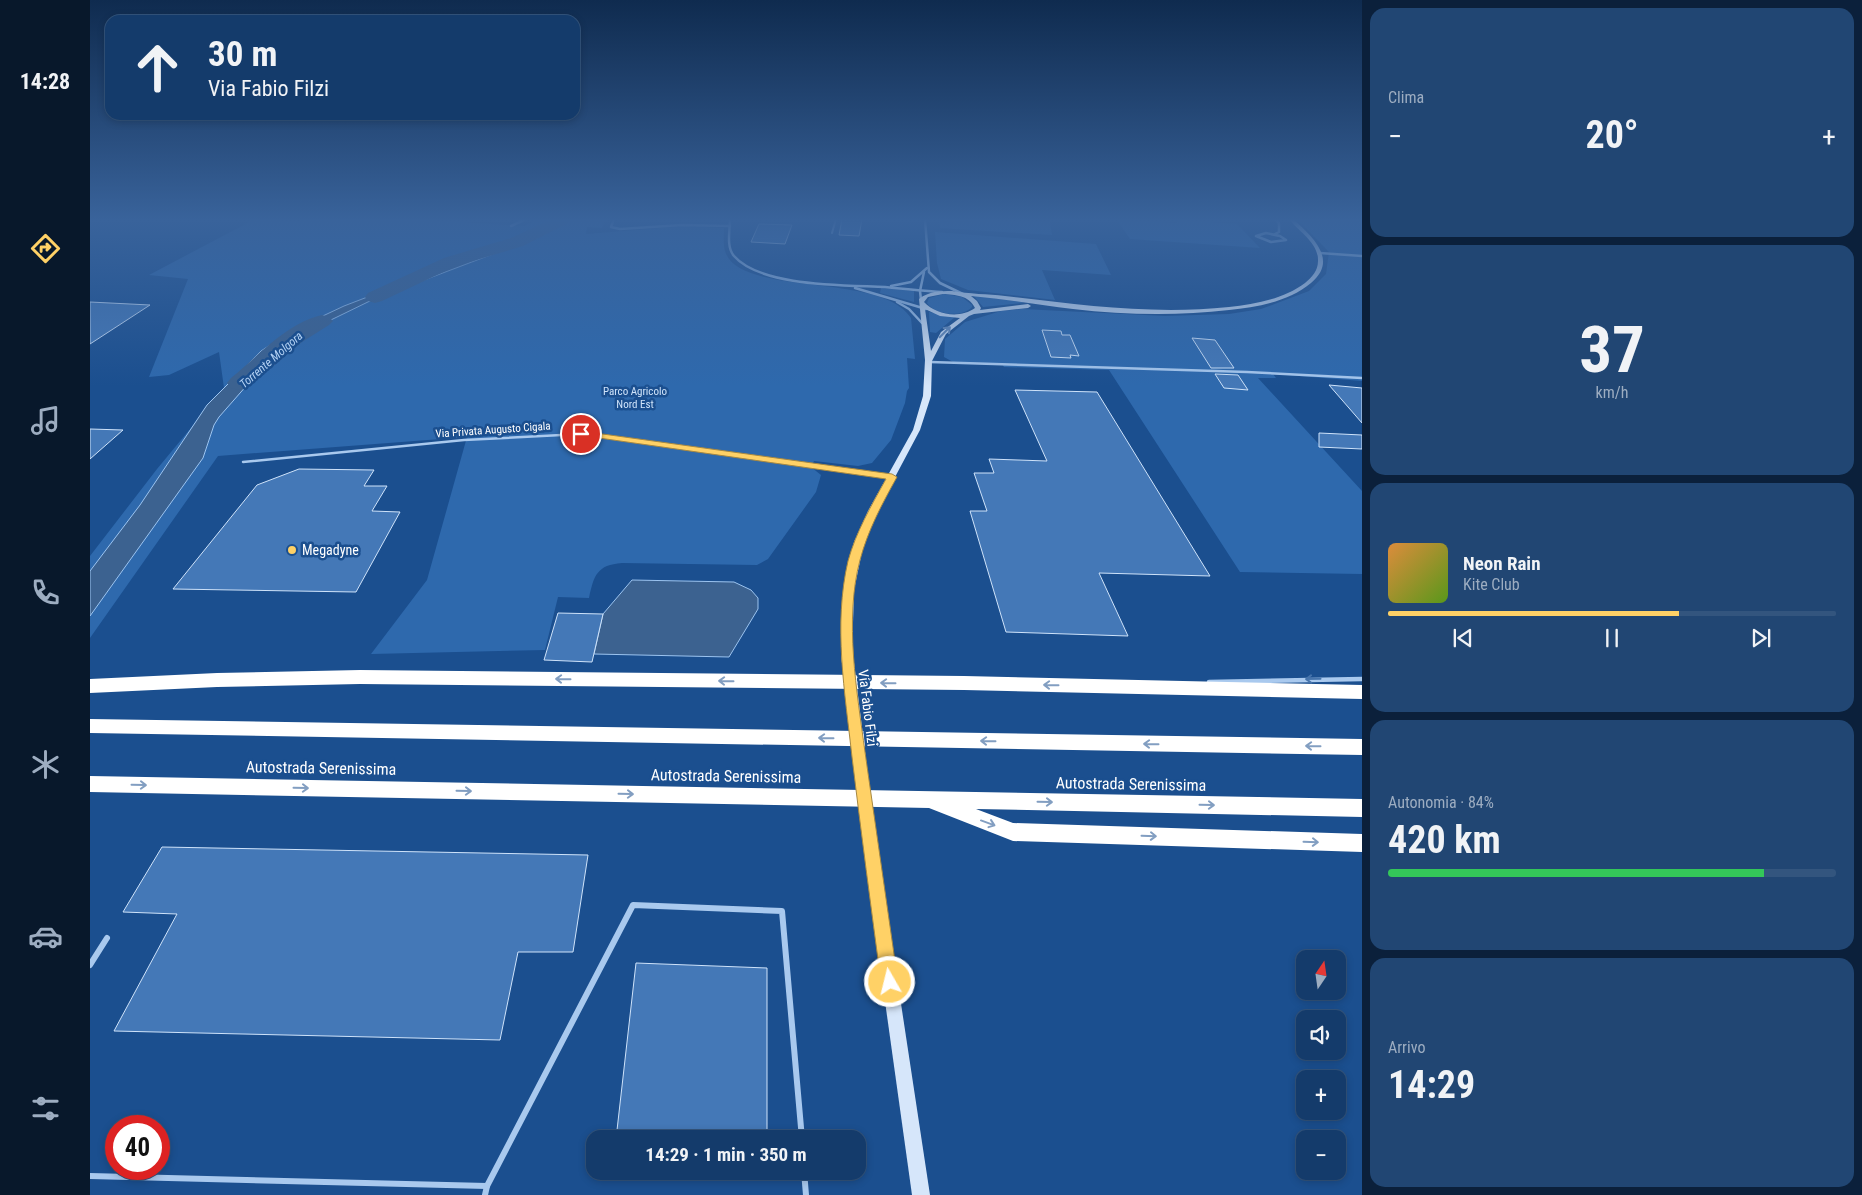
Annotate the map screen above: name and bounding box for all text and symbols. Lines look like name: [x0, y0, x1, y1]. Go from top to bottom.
text: 30 m: [208, 34, 277, 75]
icon: ahead: [125, 35, 190, 100]
text: 14:28: [20, 69, 70, 94]
text: Via Fabio Filzi: [208, 76, 329, 101]
text: Clima: [1388, 88, 1424, 107]
text: 20°: [1585, 113, 1639, 157]
text: −: [1388, 120, 1402, 153]
text: +: [1822, 120, 1836, 153]
icon: directions: [28, 231, 63, 266]
text: 37: [1579, 312, 1645, 388]
one-way arrow: [939, 326, 951, 338]
water label: Torrente Molgora: [237, 329, 305, 391]
text: km/h: [1596, 383, 1628, 402]
park label: Parco Agricolo Nord Est: [603, 385, 667, 411]
icon: music: [28, 403, 63, 438]
pin: [560, 413, 602, 455]
street label: Via Privata Augusto Cigala: [435, 419, 551, 441]
icon: arrive: [567, 420, 595, 448]
place label: Megadyne: [302, 542, 359, 558]
marker: Megadyne: [286, 544, 298, 556]
text: Neon Rain: [1463, 552, 1541, 575]
icon: phone: [28, 575, 63, 610]
text: Kite Club: [1463, 575, 1520, 594]
icon: previous: [1449, 624, 1477, 652]
icon: pause: [1598, 624, 1626, 652]
icon: next: [1747, 624, 1775, 652]
street label: Via Fabio Filzi: [855, 669, 881, 747]
one-way arrow: [556, 674, 572, 684]
one-way arrow: [1306, 675, 1322, 684]
one-way arrow: [718, 676, 734, 686]
one-way arrow: [881, 678, 897, 687]
one-way arrow: [1043, 680, 1060, 690]
one-way arrow: [818, 733, 834, 743]
one-way arrow: [981, 736, 997, 746]
one-way arrow: [1143, 739, 1160, 749]
one-way arrow: [1306, 742, 1322, 751]
icon: climate: [28, 747, 63, 782]
street label: Autostrada Serenissima: [246, 757, 396, 779]
street label: Autostrada Serenissima: [651, 765, 801, 787]
street label: Autostrada Serenissima: [1056, 773, 1206, 795]
one-way arrow: [130, 780, 146, 790]
one-way arrow: [292, 783, 309, 793]
one-way arrow: [455, 786, 471, 796]
one-way arrow: [618, 789, 634, 799]
text: Autonomia · 84%: [1388, 793, 1494, 812]
one-way arrow: [1036, 797, 1052, 807]
one-way arrow: [1198, 800, 1215, 810]
text: 420 km: [1388, 818, 1501, 862]
one-way arrow: [980, 819, 995, 828]
one-way arrow: [1141, 832, 1157, 841]
one-way arrow: [1303, 837, 1319, 846]
icon: car: [28, 919, 63, 954]
north arrow: [1296, 950, 1346, 1000]
map controls: [1296, 950, 1346, 1180]
position arrow: [863, 955, 915, 1007]
button: sound: [1296, 1010, 1346, 1060]
text: Arrivo: [1388, 1038, 1425, 1057]
text: 14:29: [1388, 1063, 1475, 1107]
button: +: [1296, 1070, 1346, 1120]
icon: filters: [28, 1091, 63, 1126]
speed limit sign: 40: [105, 1115, 170, 1180]
button: −: [1296, 1130, 1346, 1180]
text: 14:29 · 1 min · 350 m: [645, 1143, 807, 1166]

